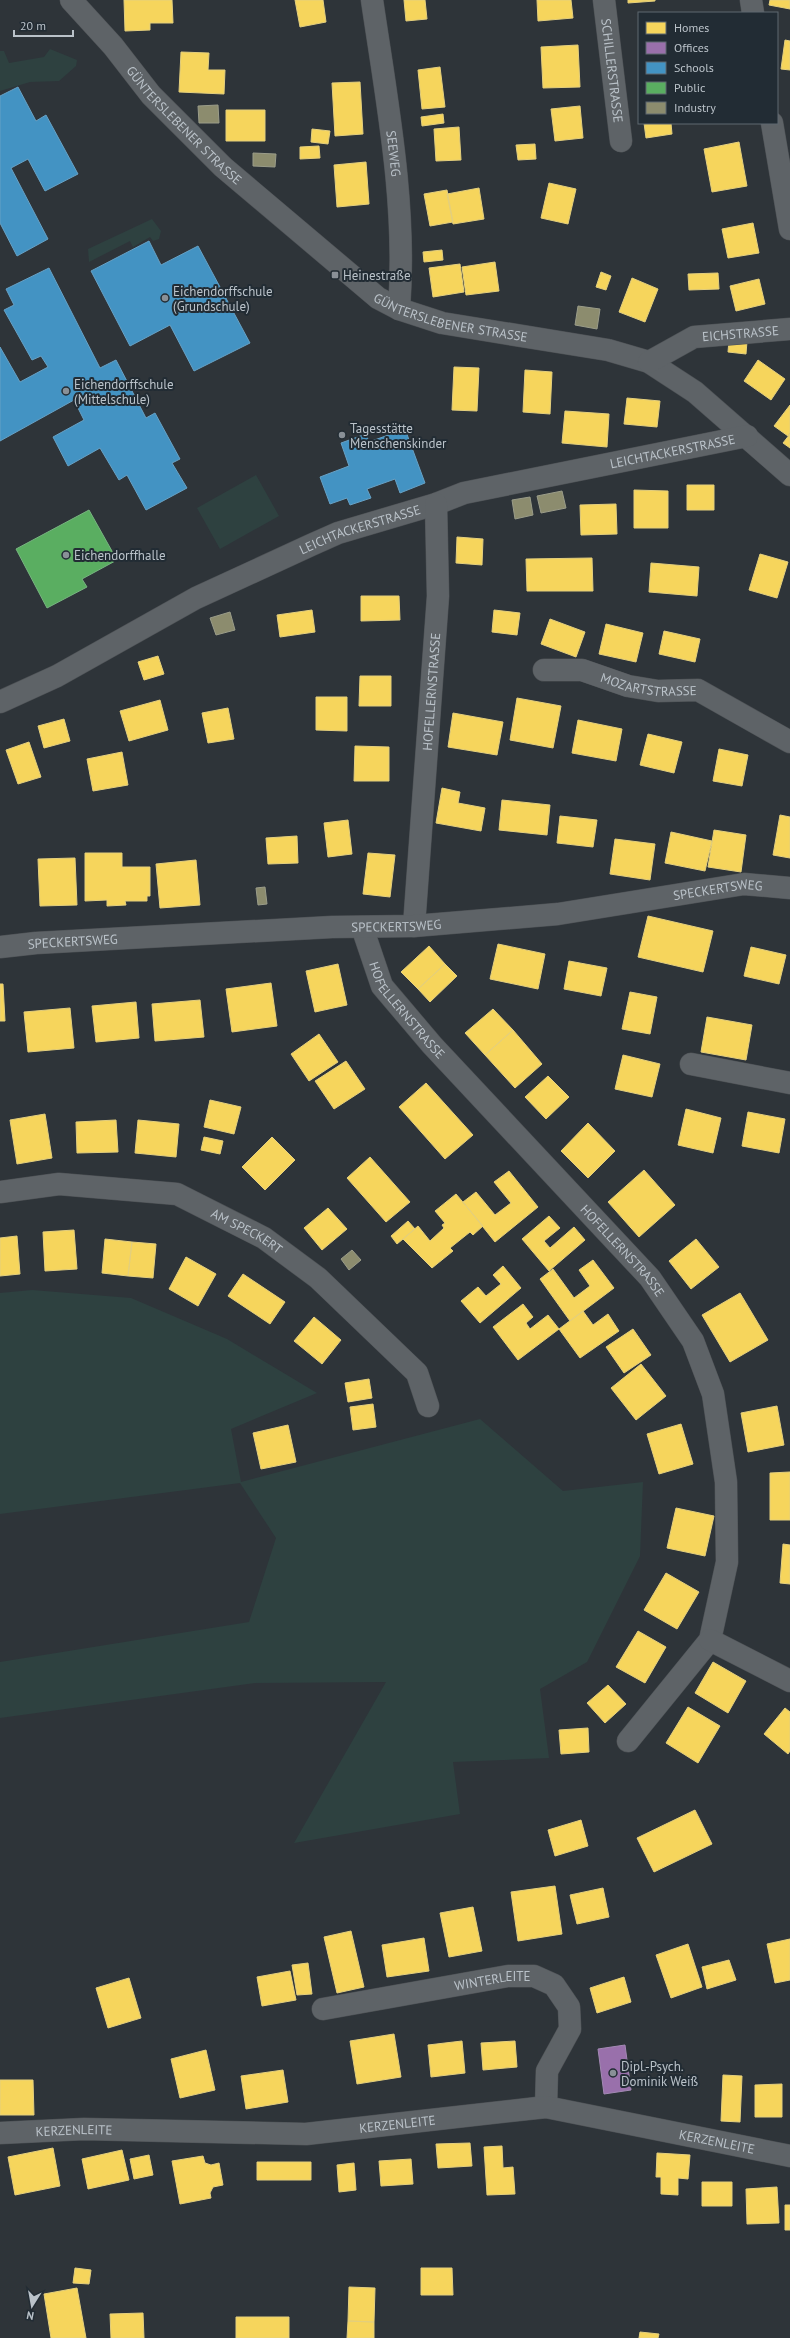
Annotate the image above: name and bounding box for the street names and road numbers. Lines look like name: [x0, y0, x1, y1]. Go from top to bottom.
street label: SCHILLERSTRASSE: [598, 17, 627, 124]
street label: GÜNTERSLEBENER STRASSE: [123, 62, 246, 188]
street label: SEEWEG: [383, 129, 405, 177]
street label: GÜNTERSLEBENER STRASSE: [371, 289, 529, 345]
street label: EICHSTRASSE: [701, 321, 779, 345]
street label: LEICHTACKERSTRASSE: [608, 430, 736, 472]
street label: LEICHTACKERSTRASSE: [296, 501, 422, 558]
street label: HOFELLERNSTRASSE: [418, 632, 444, 751]
street label: MOZARTSTRASSE: [598, 669, 697, 700]
street label: SPECKERTSWEG: [672, 875, 763, 904]
street label: SPECKERTSWEG: [351, 915, 442, 935]
street label: SPECKERTSWEG: [27, 930, 118, 952]
street label: HOFELLERNSTRASSE: [366, 959, 449, 1062]
street label: HOFELLERNSTRASSE: [577, 1201, 669, 1300]
street label: AM SPECKERT: [208, 1204, 286, 1257]
street label: WINTERLEITE: [453, 1968, 531, 1994]
street label: KERZENLEITE: [358, 2111, 436, 2136]
street label: KERZENLEITE: [35, 2120, 113, 2140]
street label: KERZENLEITE: [678, 2125, 756, 2157]

